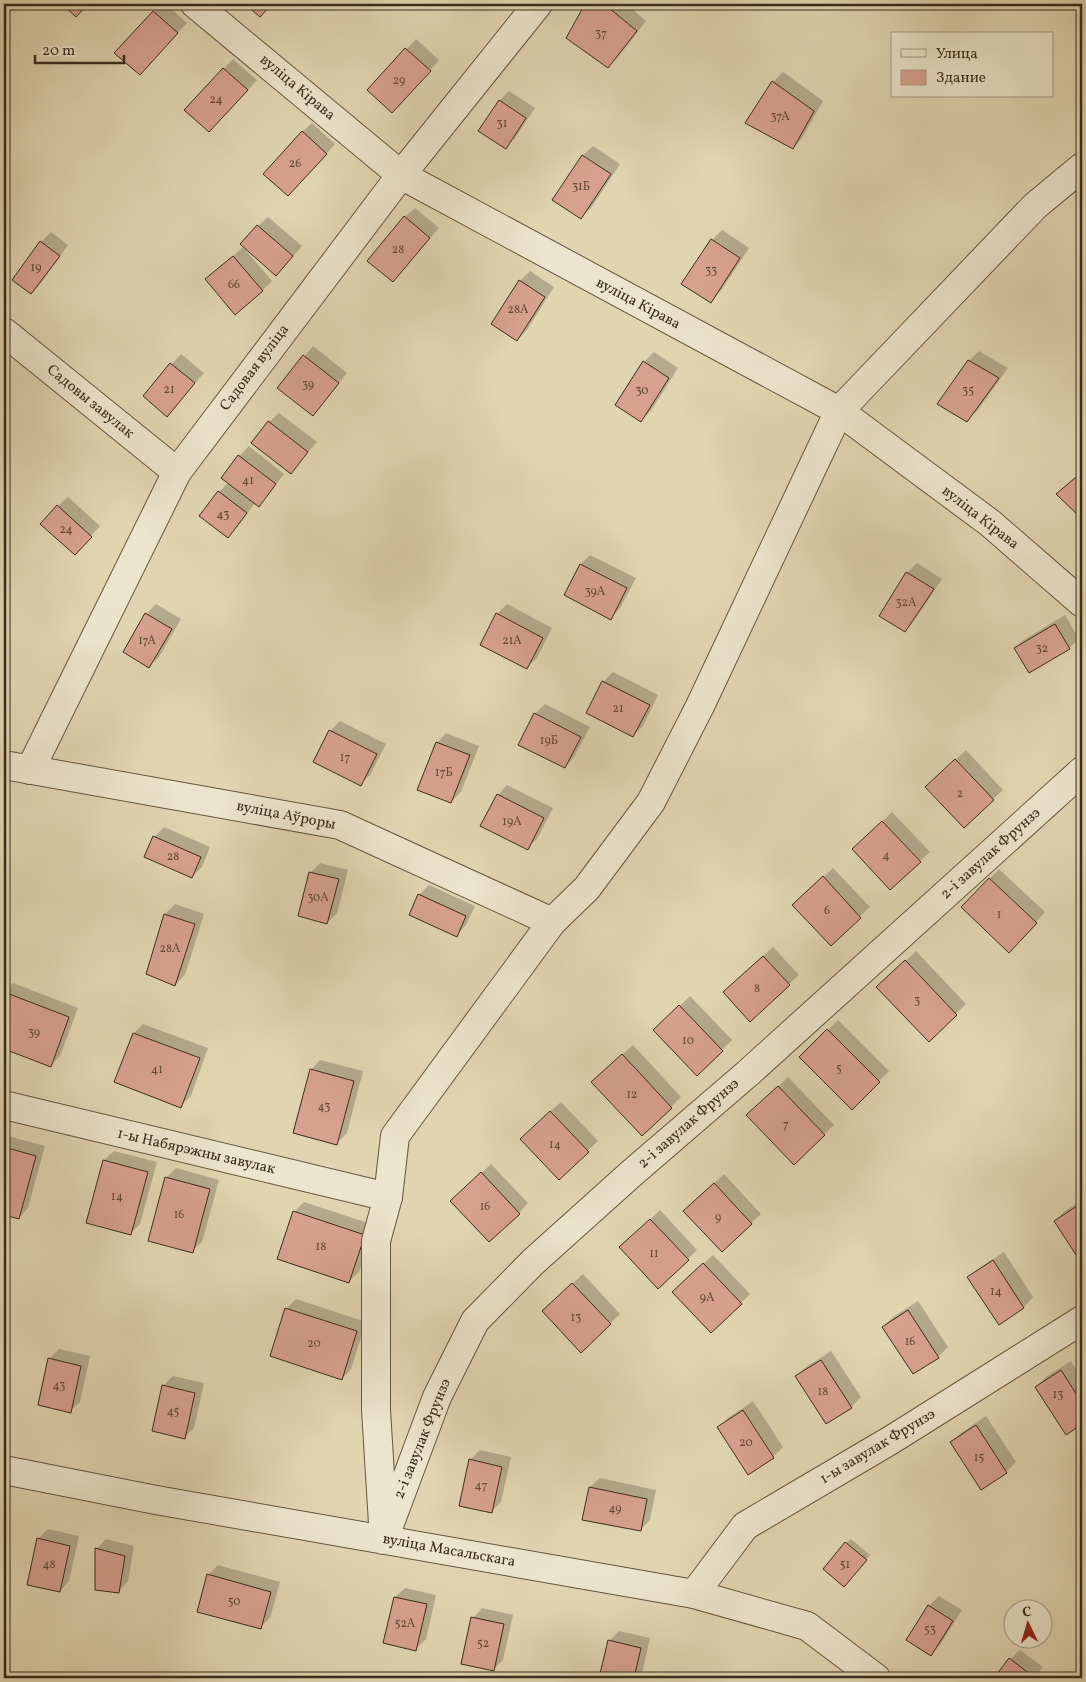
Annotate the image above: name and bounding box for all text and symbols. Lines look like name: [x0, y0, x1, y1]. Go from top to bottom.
house number: 37: [595, 26, 607, 42]
scale bar: [35, 32, 124, 64]
legend: [891, 32, 1054, 98]
text: 20 m: [42, 41, 75, 62]
text: Улица: [936, 44, 978, 65]
street label: вуліца Кірава: [255, 50, 339, 126]
text: Здание: [936, 68, 986, 89]
house number: 29: [393, 73, 405, 89]
house number: 24: [209, 92, 223, 108]
house number: 37А: [770, 109, 790, 125]
house number: 31: [497, 116, 507, 132]
house number: 26: [289, 156, 301, 172]
house number: 31Б: [572, 179, 590, 195]
house number: 28: [392, 242, 404, 258]
house number: 19: [31, 260, 41, 276]
house number: 33: [705, 263, 717, 279]
street label: вуліца Кірава: [592, 273, 684, 335]
house number: 66: [228, 277, 240, 293]
house number: 28А: [508, 302, 529, 318]
street label: Садовая вуліца: [215, 320, 295, 416]
street label: Садовы завулак: [42, 360, 138, 444]
house number: 39: [302, 377, 314, 393]
house number: 21: [163, 382, 175, 398]
house number: 30: [635, 383, 649, 399]
house number: 35: [962, 383, 974, 399]
house number: 41: [242, 473, 254, 489]
street label: вуліца Кірава: [937, 481, 1023, 555]
house number: 43: [217, 507, 229, 523]
house number: 24: [59, 522, 73, 538]
house number: 39А: [585, 584, 606, 600]
house number: 32А: [895, 595, 917, 611]
house number: 17А: [138, 633, 156, 649]
house number: 21А: [502, 633, 522, 649]
house number: 32: [1036, 641, 1048, 657]
house number: 21: [612, 701, 624, 717]
house number: 19Б: [540, 733, 558, 749]
house number: 17: [340, 750, 350, 766]
house number: 17Б: [435, 765, 453, 781]
house number: 2: [957, 786, 963, 802]
street label: вуліца Аўроры: [235, 796, 338, 836]
street label: 2-і завулак Фрунзэ: [936, 803, 1046, 905]
house number: 19А: [502, 814, 522, 830]
house number: 4: [882, 848, 890, 864]
house number: 28: [167, 849, 179, 865]
house number: 30А: [307, 890, 329, 906]
house number: 6: [824, 903, 830, 919]
house number: 1: [997, 907, 1001, 923]
house number: 28А: [160, 941, 181, 957]
house number: 8: [754, 981, 760, 997]
house number: 3: [914, 993, 920, 1009]
house number: 39: [28, 1025, 40, 1041]
house number: 10: [682, 1033, 694, 1049]
house number: 5: [836, 1061, 842, 1077]
house number: 41: [151, 1062, 163, 1078]
street label: 2-і завулак Фрунзэ: [634, 1074, 744, 1174]
house number: 12: [626, 1087, 638, 1103]
house number: 43: [318, 1099, 330, 1115]
house number: 7: [783, 1117, 789, 1133]
street label: 1-ы Набярэжны завулак: [115, 1124, 277, 1180]
house number: 14: [549, 1137, 561, 1153]
house number: 14: [111, 1189, 123, 1205]
house number: 16: [480, 1199, 490, 1215]
house number: 16: [174, 1207, 184, 1223]
house number: 9: [715, 1210, 721, 1226]
house number: 18: [316, 1239, 326, 1255]
house number: 11: [649, 1246, 659, 1262]
house number: 14: [990, 1284, 1002, 1300]
house number: 9А: [700, 1290, 715, 1306]
house number: 13: [571, 1310, 581, 1326]
house number: 16: [905, 1334, 915, 1350]
house number: 20: [307, 1336, 321, 1352]
street label: 2-і завулак Фрунзэ: [389, 1375, 457, 1502]
house number: 43: [53, 1378, 65, 1394]
house number: 18: [818, 1384, 828, 1400]
house number: 13: [1053, 1387, 1063, 1403]
house number: 45: [167, 1404, 180, 1420]
street label: 1-ы завулак Фрунзэ: [816, 1404, 940, 1490]
house number: 20: [739, 1435, 753, 1451]
house number: 15: [974, 1450, 984, 1466]
house number: 47: [475, 1478, 488, 1494]
house number: 49: [608, 1501, 622, 1517]
street label: вуліца Масальскага: [381, 1529, 517, 1573]
house number: 48: [42, 1557, 56, 1573]
house number: 51: [840, 1557, 850, 1573]
house number: 50: [228, 1594, 240, 1610]
north arrow: [1004, 1600, 1054, 1650]
text: С: [1022, 1603, 1032, 1622]
house number: 52А: [395, 1616, 416, 1632]
house number: 53: [924, 1622, 936, 1638]
house number: 52: [477, 1636, 489, 1652]

